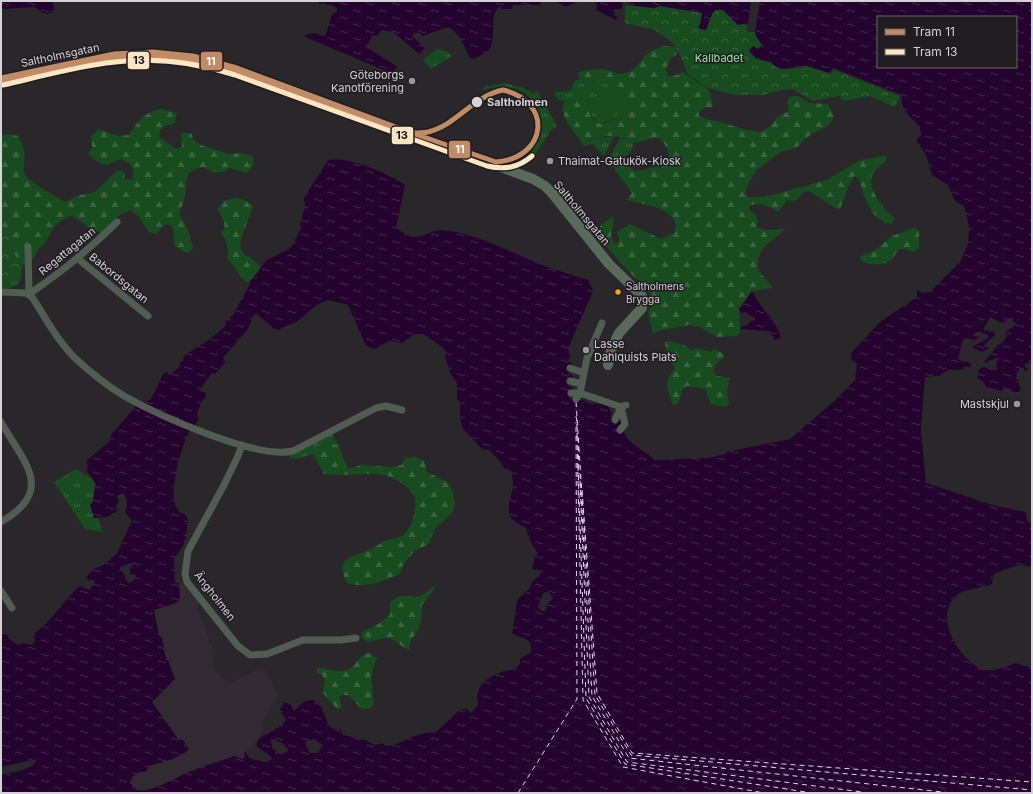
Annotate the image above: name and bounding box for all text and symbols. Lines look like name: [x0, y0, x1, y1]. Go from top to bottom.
legend: [877, 16, 1017, 68]
text: Tram 11: [913, 24, 955, 39]
street label: Saltholmsgatan: [19, 40, 101, 70]
text: Tram 13: [913, 44, 958, 59]
line badge: 13: [127, 51, 150, 70]
line badge: 11: [200, 51, 223, 71]
park label: Kallbadet: [695, 51, 744, 65]
text: 13: [133, 53, 145, 67]
text: 11: [206, 54, 216, 68]
place label: Göteborgs Kanotförening: [331, 68, 404, 95]
marker: Göteborgs Kanotförening: [407, 76, 417, 86]
marker: Saltholmen: [470, 95, 484, 109]
place label: Saltholmen: [487, 95, 548, 109]
line badge: 13: [391, 126, 414, 145]
text: 13: [396, 128, 408, 142]
line badge: 11: [448, 140, 471, 159]
text: 11: [455, 142, 465, 156]
place label: Thaimat-Gatukök-Kiosk: [558, 154, 681, 168]
marker: Thaimat-Gatukök-Kiosk: [545, 156, 555, 166]
street label: Saltholmsgatan: [551, 178, 613, 248]
street label: Regattagatan: [36, 224, 98, 278]
street label: Babordsgatan: [86, 250, 152, 306]
place label: Saltholmens Brygga: [626, 280, 684, 305]
marker: Saltholmens Brygga: [613, 287, 623, 297]
place label: Lasse Dahlquists Plats: [594, 337, 677, 364]
marker: Lasse Dahlquists Plats: [581, 345, 591, 355]
place label: Mastskjul: [960, 397, 1009, 411]
marker: Mastskjul: [1012, 399, 1022, 409]
street label: Ängholmen: [191, 568, 239, 624]

